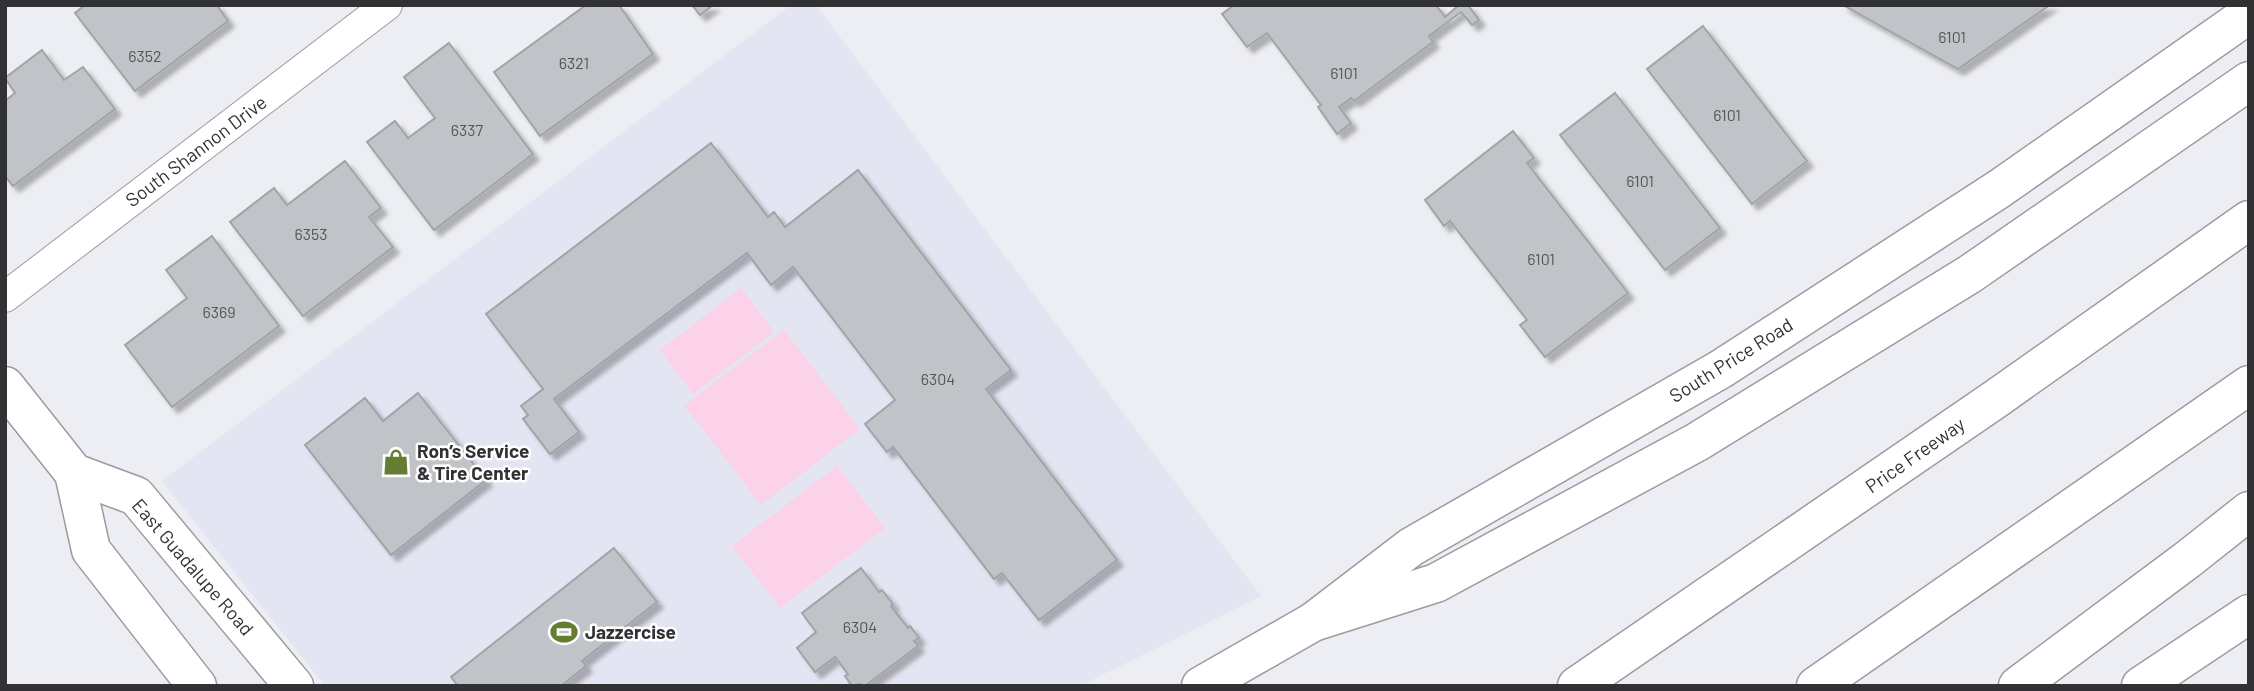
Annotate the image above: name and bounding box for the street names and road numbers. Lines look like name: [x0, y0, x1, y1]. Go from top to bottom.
street label: South Shannon Drive: [121, 90, 271, 211]
street label: South Price Road: [1665, 312, 1797, 407]
street label: Price Freeway: [1861, 412, 1969, 497]
street label: East Guadalupe Road: [128, 494, 259, 640]

